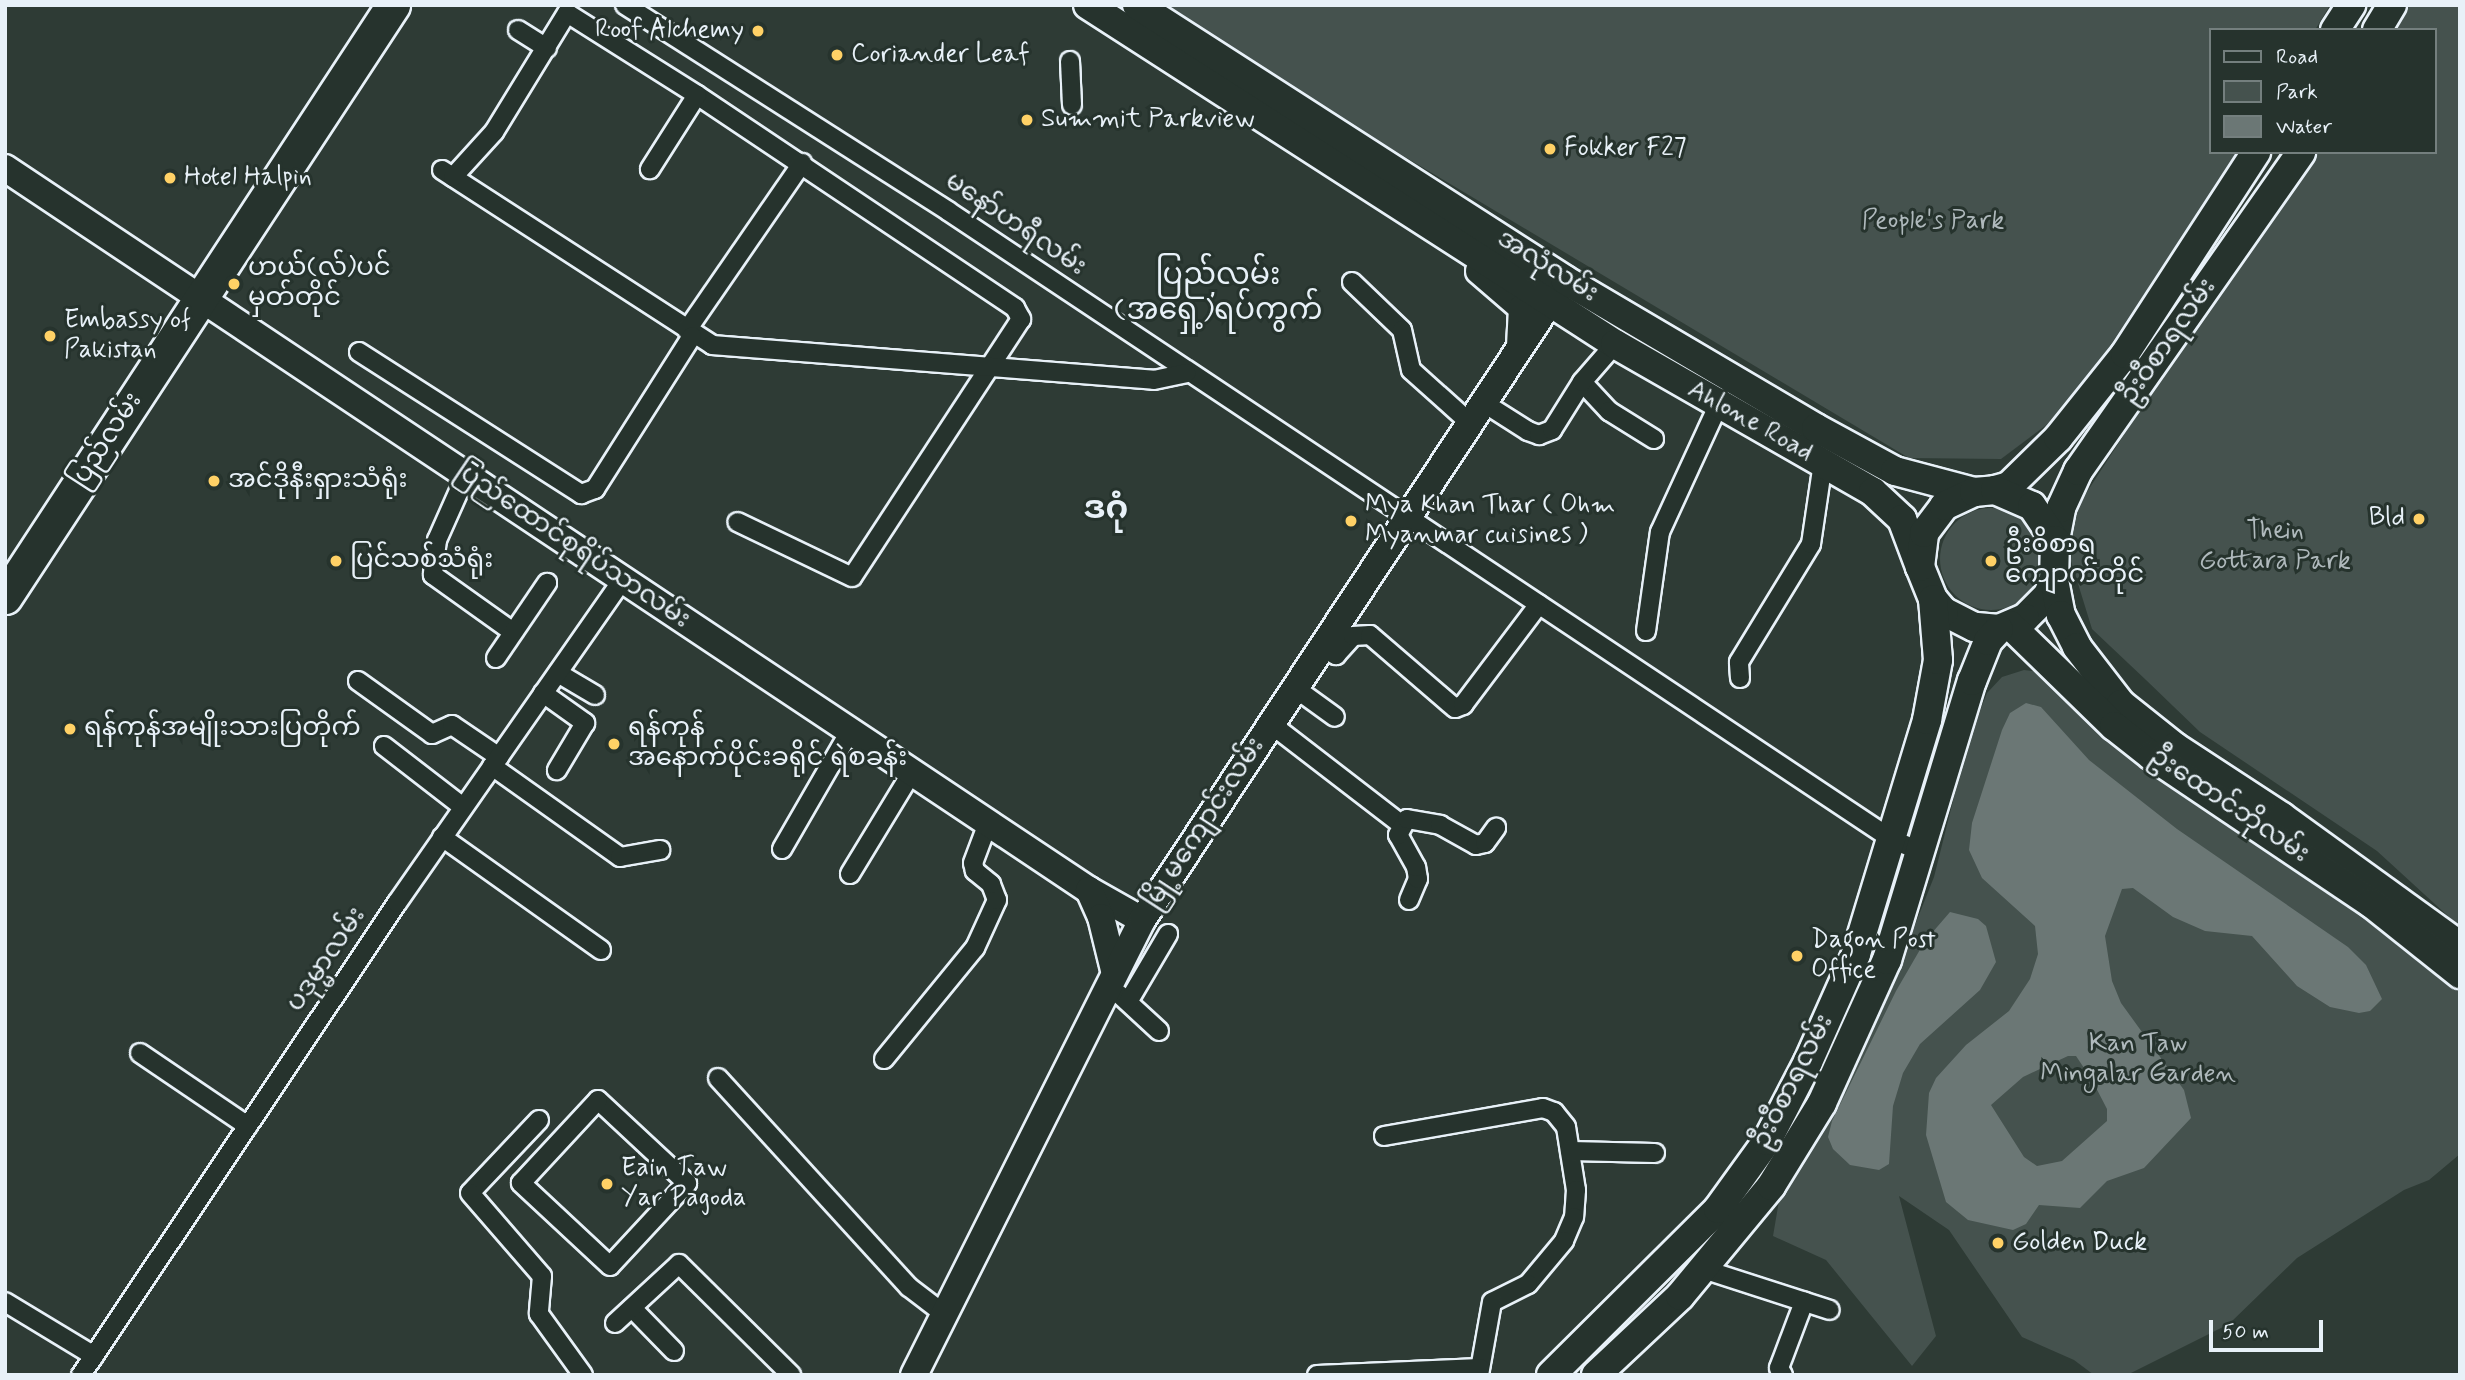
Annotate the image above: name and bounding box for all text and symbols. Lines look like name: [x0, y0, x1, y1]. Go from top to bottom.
place label: Roof Alchemy: [594, 15, 744, 47]
marker: Roof Alchemy: [750, 23, 766, 39]
legend: [2210, 28, 2437, 154]
place label: Coriander Leaf: [851, 39, 1029, 71]
text: Road: [2276, 43, 2318, 71]
marker: Coriander Leaf: [829, 47, 845, 63]
text: Park: [2276, 78, 2318, 106]
place label: Summit Parkview: [1041, 104, 1247, 136]
marker: Summit Parkview: [1019, 112, 1035, 128]
text: Water: [2276, 113, 2332, 141]
place label: Fokker F27: [1564, 133, 1686, 165]
marker: Fokker F27: [1542, 141, 1558, 157]
place label: Hotel Halpin: [184, 162, 310, 194]
street label: မနော်ဟရီလမ်း: [939, 166, 1091, 284]
marker: Hotel Halpin: [162, 170, 178, 186]
park label: People's Park: [1863, 206, 2003, 238]
street label: အလုံလမ်း: [1491, 224, 1603, 310]
place label: ဟယ်(လ်)ပင် မှတ်တိုင်: [248, 253, 391, 314]
district label: ပြည်လမ်း (အရှေ့)ရပ်ကွက်: [1114, 258, 1322, 328]
street label: ဦးဝီစာရလမ်း: [2114, 273, 2224, 411]
marker: ဟယ်(လ်)ပင် မှတ်တိုင်: [226, 276, 242, 292]
place label: Embassy of Pakistan: [64, 305, 192, 366]
marker: Embassy of Pakistan: [42, 328, 58, 344]
street label: Ahlone Road: [1682, 375, 1818, 469]
street label: ပြည်လမ်း: [64, 387, 150, 495]
street label: ပြည်ထောင်စုရိပ်သာလမ်း: [449, 456, 695, 636]
place label: အင်ဒိုနီးရှားသံရုံး: [228, 465, 408, 497]
marker: အင်ဒိုနီးရှားသံရုံး: [206, 473, 222, 489]
district label: ဒဂုံ: [1084, 490, 1128, 530]
place label: Mya Khan Thar ( Ohm Myanmar cuisines ): [1365, 490, 1626, 552]
place label: Bld: [2369, 503, 2405, 535]
marker: Bld: [2411, 511, 2427, 527]
marker: Mya Khan Thar ( Ohm Myanmar cuisines ): [1343, 513, 1359, 529]
park label: Thein Gottara Park: [2201, 516, 2349, 578]
place label: ဦးဝိစာရ ကျောက်တိုင်: [2005, 530, 2144, 592]
place label: ပြင်သစ်သံရုံး: [350, 545, 493, 577]
marker: ပြင်သစ်သံရုံး: [328, 553, 344, 569]
marker: ဦးဝိစာရ ကျောက်တိုင်: [1983, 553, 1999, 569]
place label: ရန်ကုန်အမျိုးသားပြတိုက်: [84, 713, 361, 745]
place label: ရန်ကုန် အနောက်ပိုင်းခရိုင် ရဲစခန်း: [628, 713, 907, 774]
marker: ရန်ကုန်အမျိုးသားပြတိုက်: [62, 721, 78, 737]
street label: မြို့မကျောင်းလမ်း: [1138, 732, 1272, 916]
marker: ရန်ကုန် အနောက်ပိုင်းခရိုင် ရဲစခန်း: [606, 736, 622, 752]
street label: ဦးထောင်ဘိုလမ်း: [2143, 741, 2315, 871]
street label: ပဒုမ္မာလမ်း: [281, 902, 373, 1018]
place label: Dagon Post Office: [1811, 925, 1934, 986]
marker: Dagon Post Office: [1789, 948, 1805, 964]
street label: ဦးဝီစာရလမ်း: [1747, 1010, 1841, 1154]
park label: Kan Taw Mingalar Garden: [2045, 1029, 2231, 1090]
place label: Eain Taw Yar Pagoda: [621, 1153, 749, 1214]
marker: Eain Taw Yar Pagoda: [599, 1176, 615, 1192]
place label: Golden Duck: [2012, 1227, 2146, 1259]
marker: Golden Duck: [1990, 1235, 2006, 1251]
scale bar: [2213, 1306, 2327, 1350]
text: 50 m: [2222, 1318, 2269, 1346]

